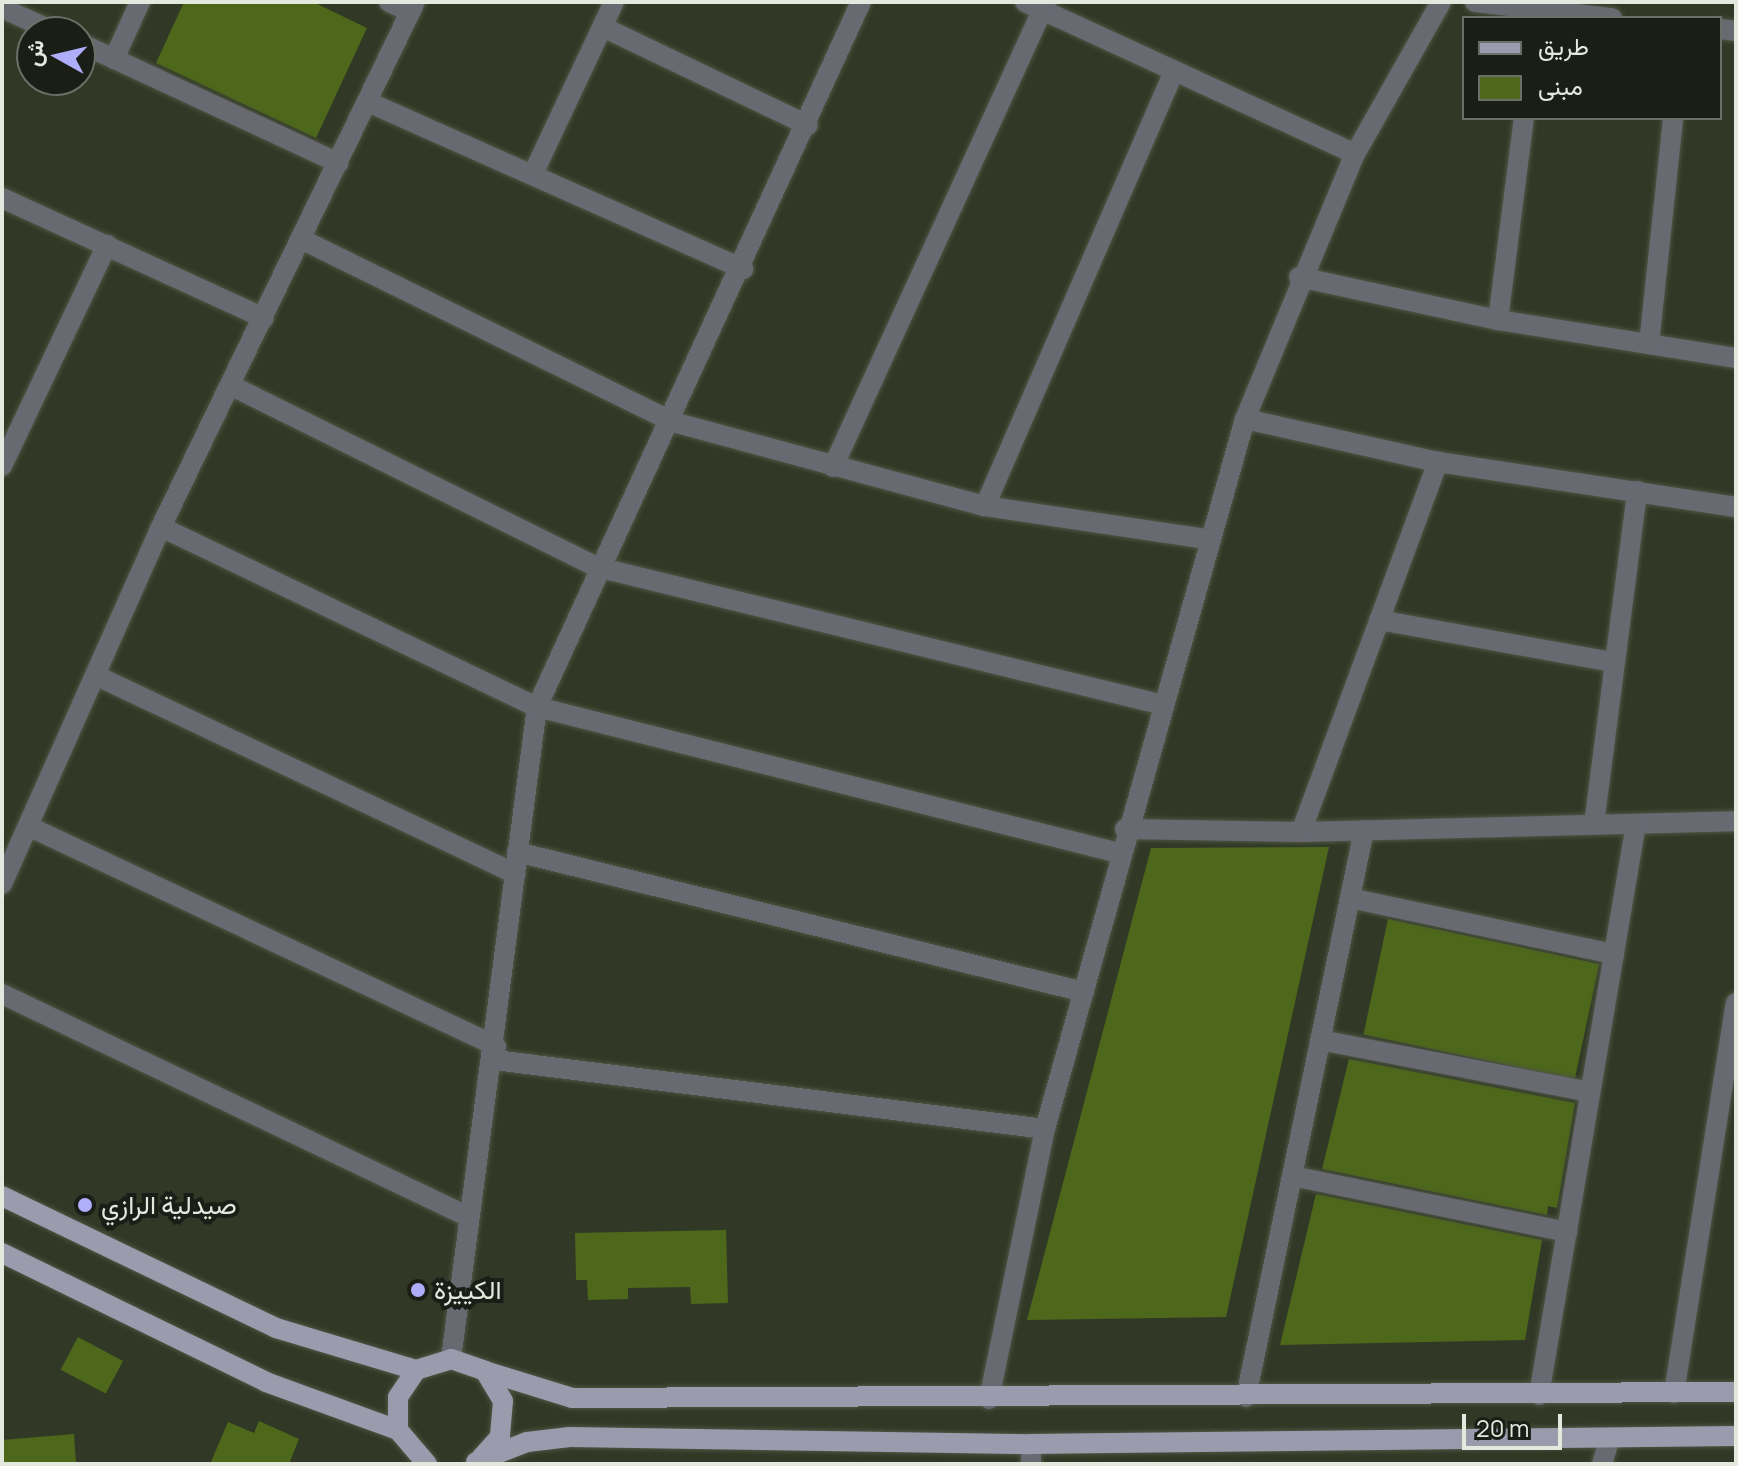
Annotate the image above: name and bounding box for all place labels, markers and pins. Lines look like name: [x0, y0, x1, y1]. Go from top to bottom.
place label: صيدلية الرازي: [101, 1189, 237, 1221]
marker: صيدلية الرازي: [76, 1196, 94, 1214]
place label: الكييزة: [434, 1274, 502, 1306]
marker: الكييزة: [409, 1281, 427, 1299]

